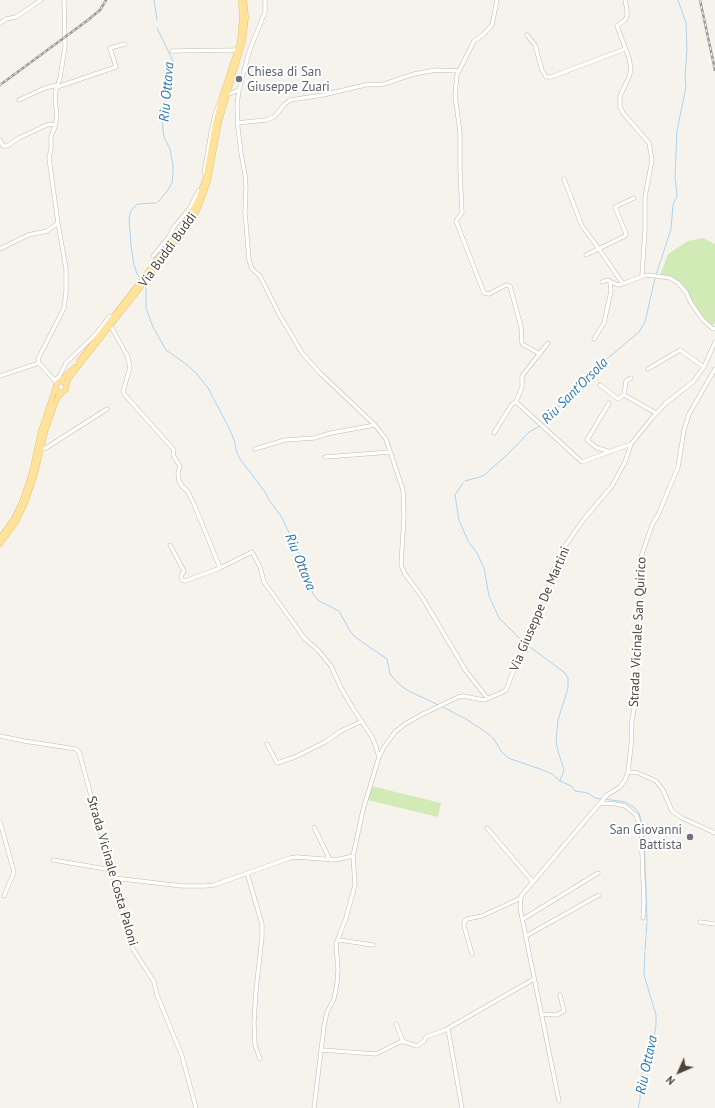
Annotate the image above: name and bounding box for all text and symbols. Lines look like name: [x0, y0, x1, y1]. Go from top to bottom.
water label: Riu Ottava: [156, 61, 178, 123]
place label: Chiesa di San Giuseppe Zuari: [247, 64, 330, 95]
marker: Chiesa di San Giuseppe Zuari: [234, 74, 244, 84]
street label: Via Buddi Buddi: [136, 210, 200, 290]
water label: Riu Sant'Orsola: [538, 354, 612, 428]
water label: Riu Ottava: [281, 531, 319, 593]
street label: Via Giuseppe De Martini: [507, 544, 573, 674]
street label: Strada Vicinale San Quirico: [626, 556, 650, 708]
street label: Strada Vicinale Costa Paloni: [83, 794, 141, 948]
place label: San Giovanni Battista: [609, 822, 682, 853]
marker: San Giovanni Battista: [685, 832, 695, 842]
water label: Riu Ottava: [633, 1034, 661, 1096]
north arrow: [659, 1052, 699, 1092]
text: N: [663, 1073, 678, 1088]

